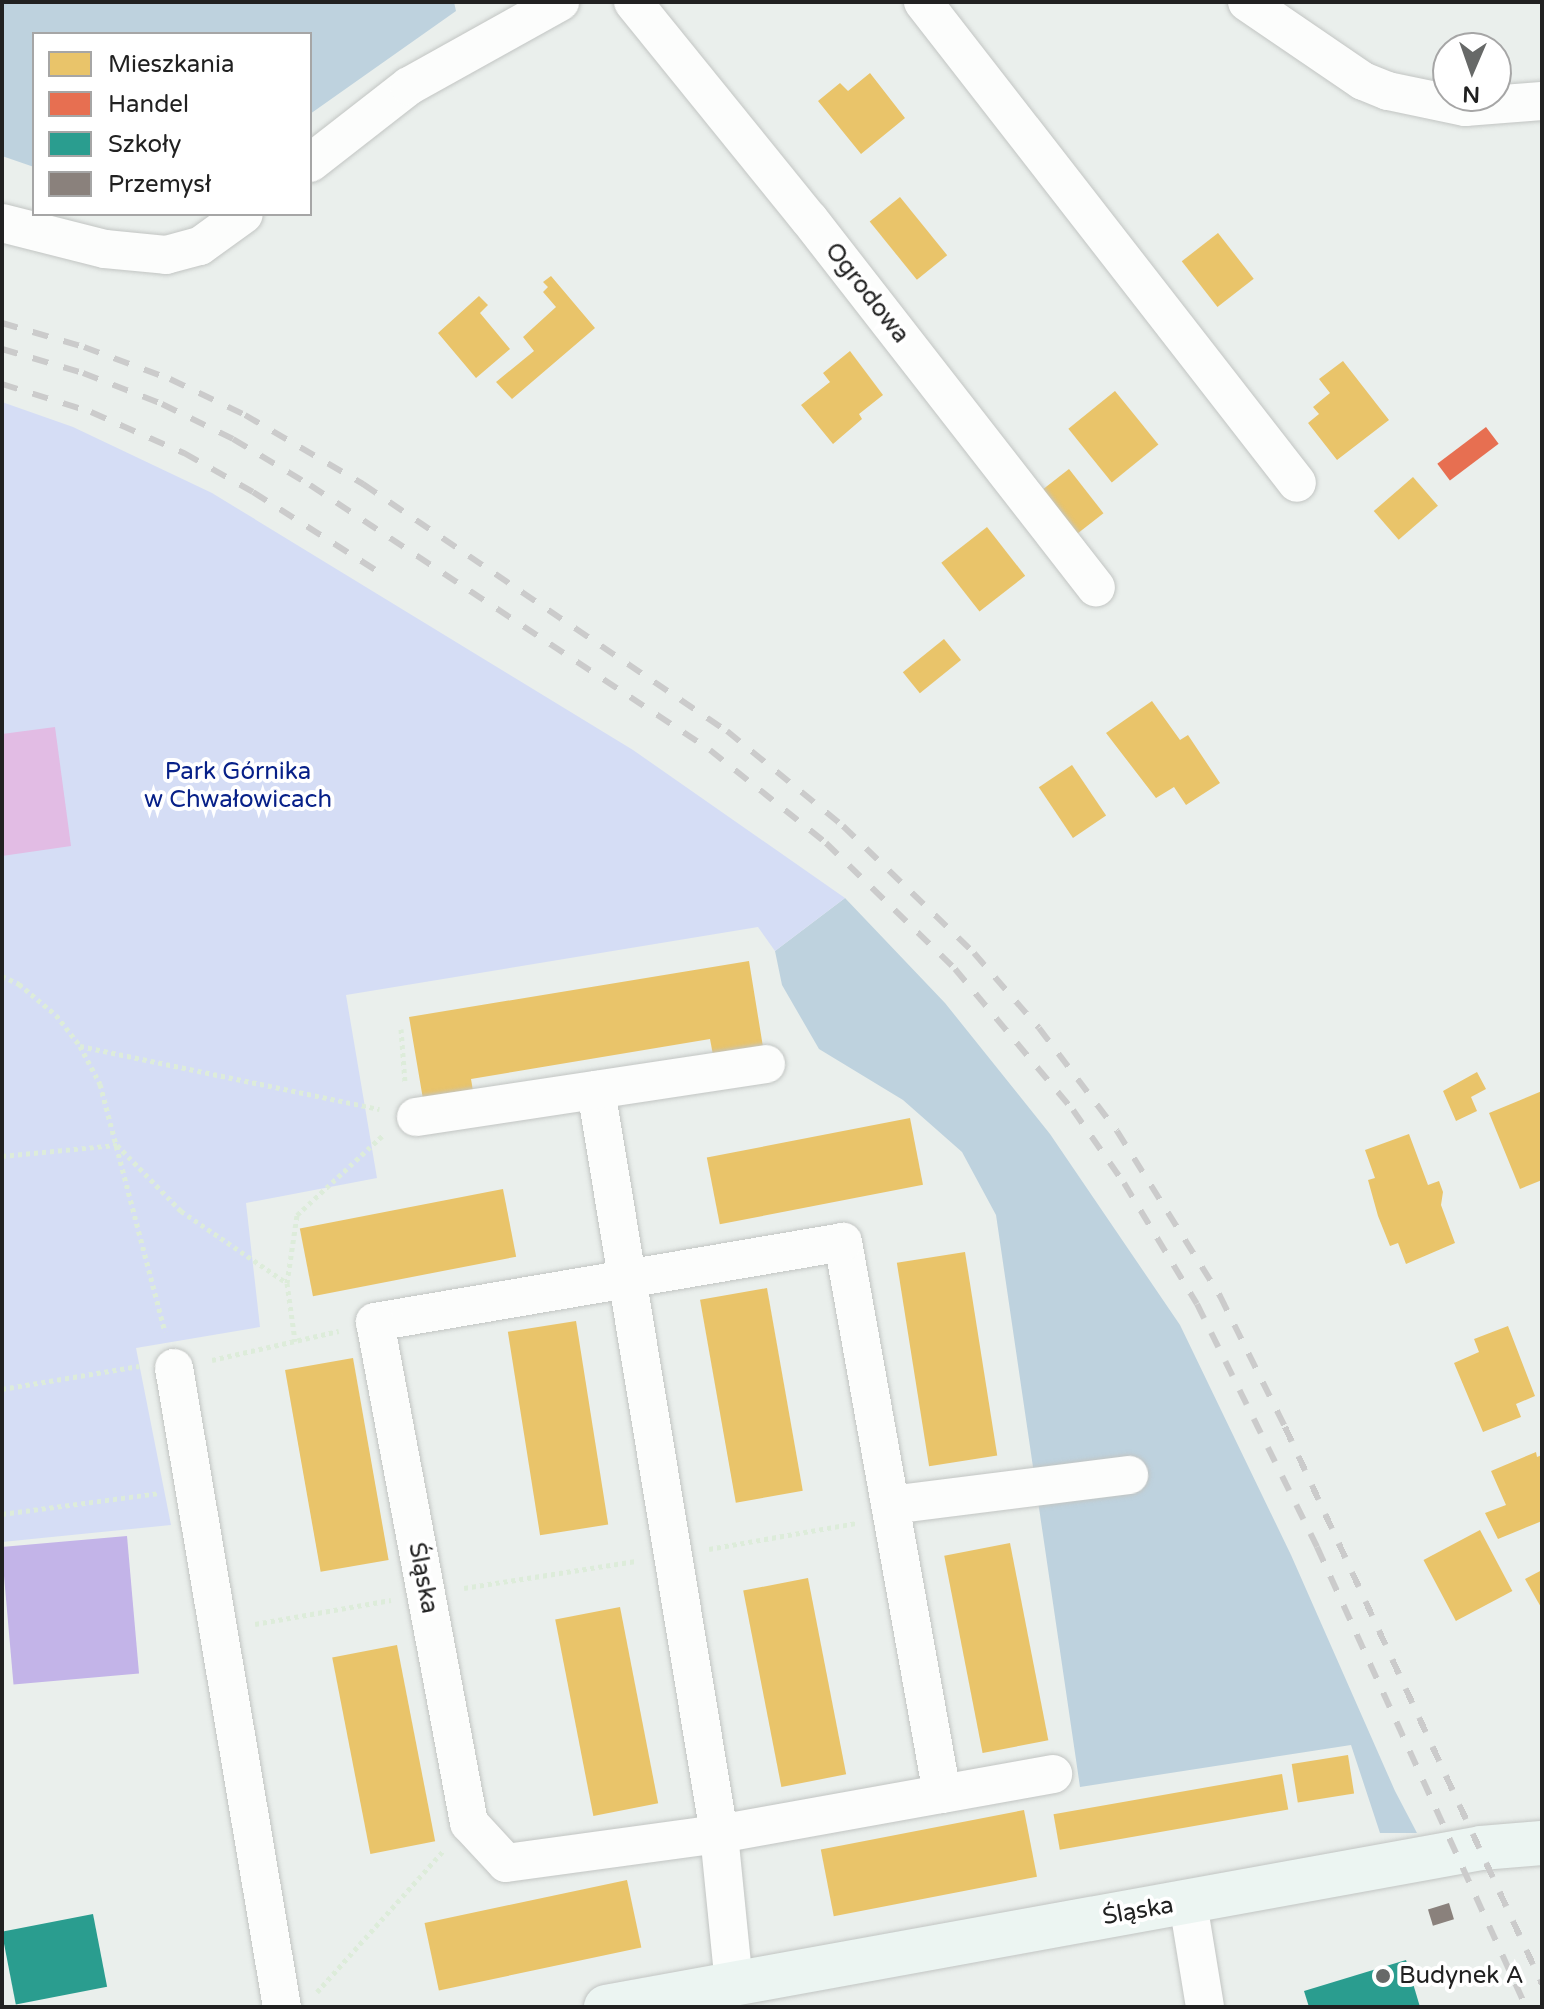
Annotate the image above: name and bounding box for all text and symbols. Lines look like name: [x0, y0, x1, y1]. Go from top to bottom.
legend: [32, 32, 312, 216]
north arrow: [1432, 32, 1512, 112]
text: Mieszkania: [108, 50, 234, 79]
text: N: [1462, 81, 1481, 107]
text: Handel: [108, 90, 189, 119]
text: Szkoły: [108, 130, 181, 159]
text: Przemysł: [108, 170, 211, 199]
street label: Ogrodowa: [819, 237, 915, 349]
park label: Park Górnika w Chwałowicach: [144, 758, 332, 814]
street label: Śląska: [402, 1540, 444, 1616]
street label: Śląska: [1100, 1891, 1176, 1931]
place label: Budynek A: [1399, 1962, 1524, 1990]
marker: Budynek A: [1374, 1967, 1392, 1985]

